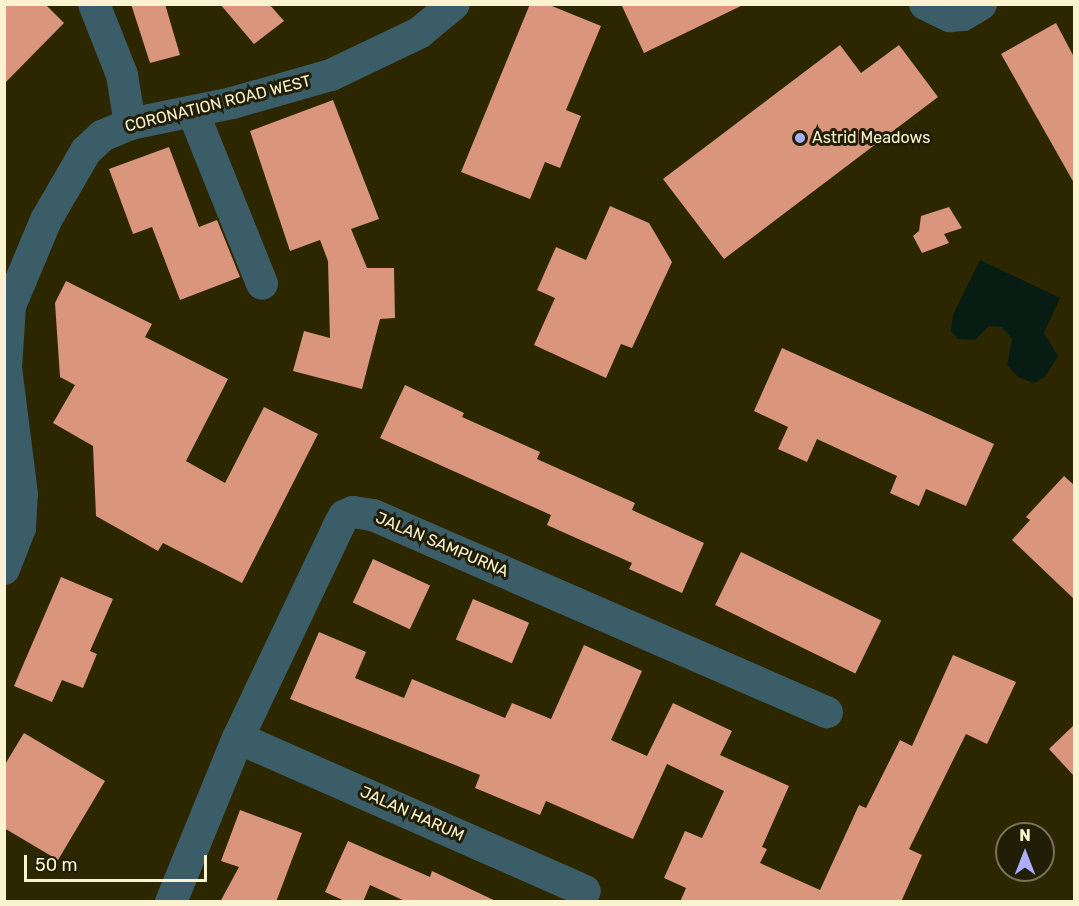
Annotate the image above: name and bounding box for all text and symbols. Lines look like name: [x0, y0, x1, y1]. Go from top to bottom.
street label: CORONATION ROAD WEST: [123, 72, 313, 136]
place label: Astrid Meadows: [812, 128, 930, 148]
marker: Astrid Meadows: [793, 131, 807, 145]
street label: JALAN SAMPURNA: [373, 508, 511, 582]
street label: JALAN HARUM: [357, 782, 467, 846]
north arrow: [995, 822, 1055, 882]
text: N: [1019, 826, 1031, 845]
scale bar: [27, 843, 210, 881]
text: 50 m: [35, 854, 78, 876]

